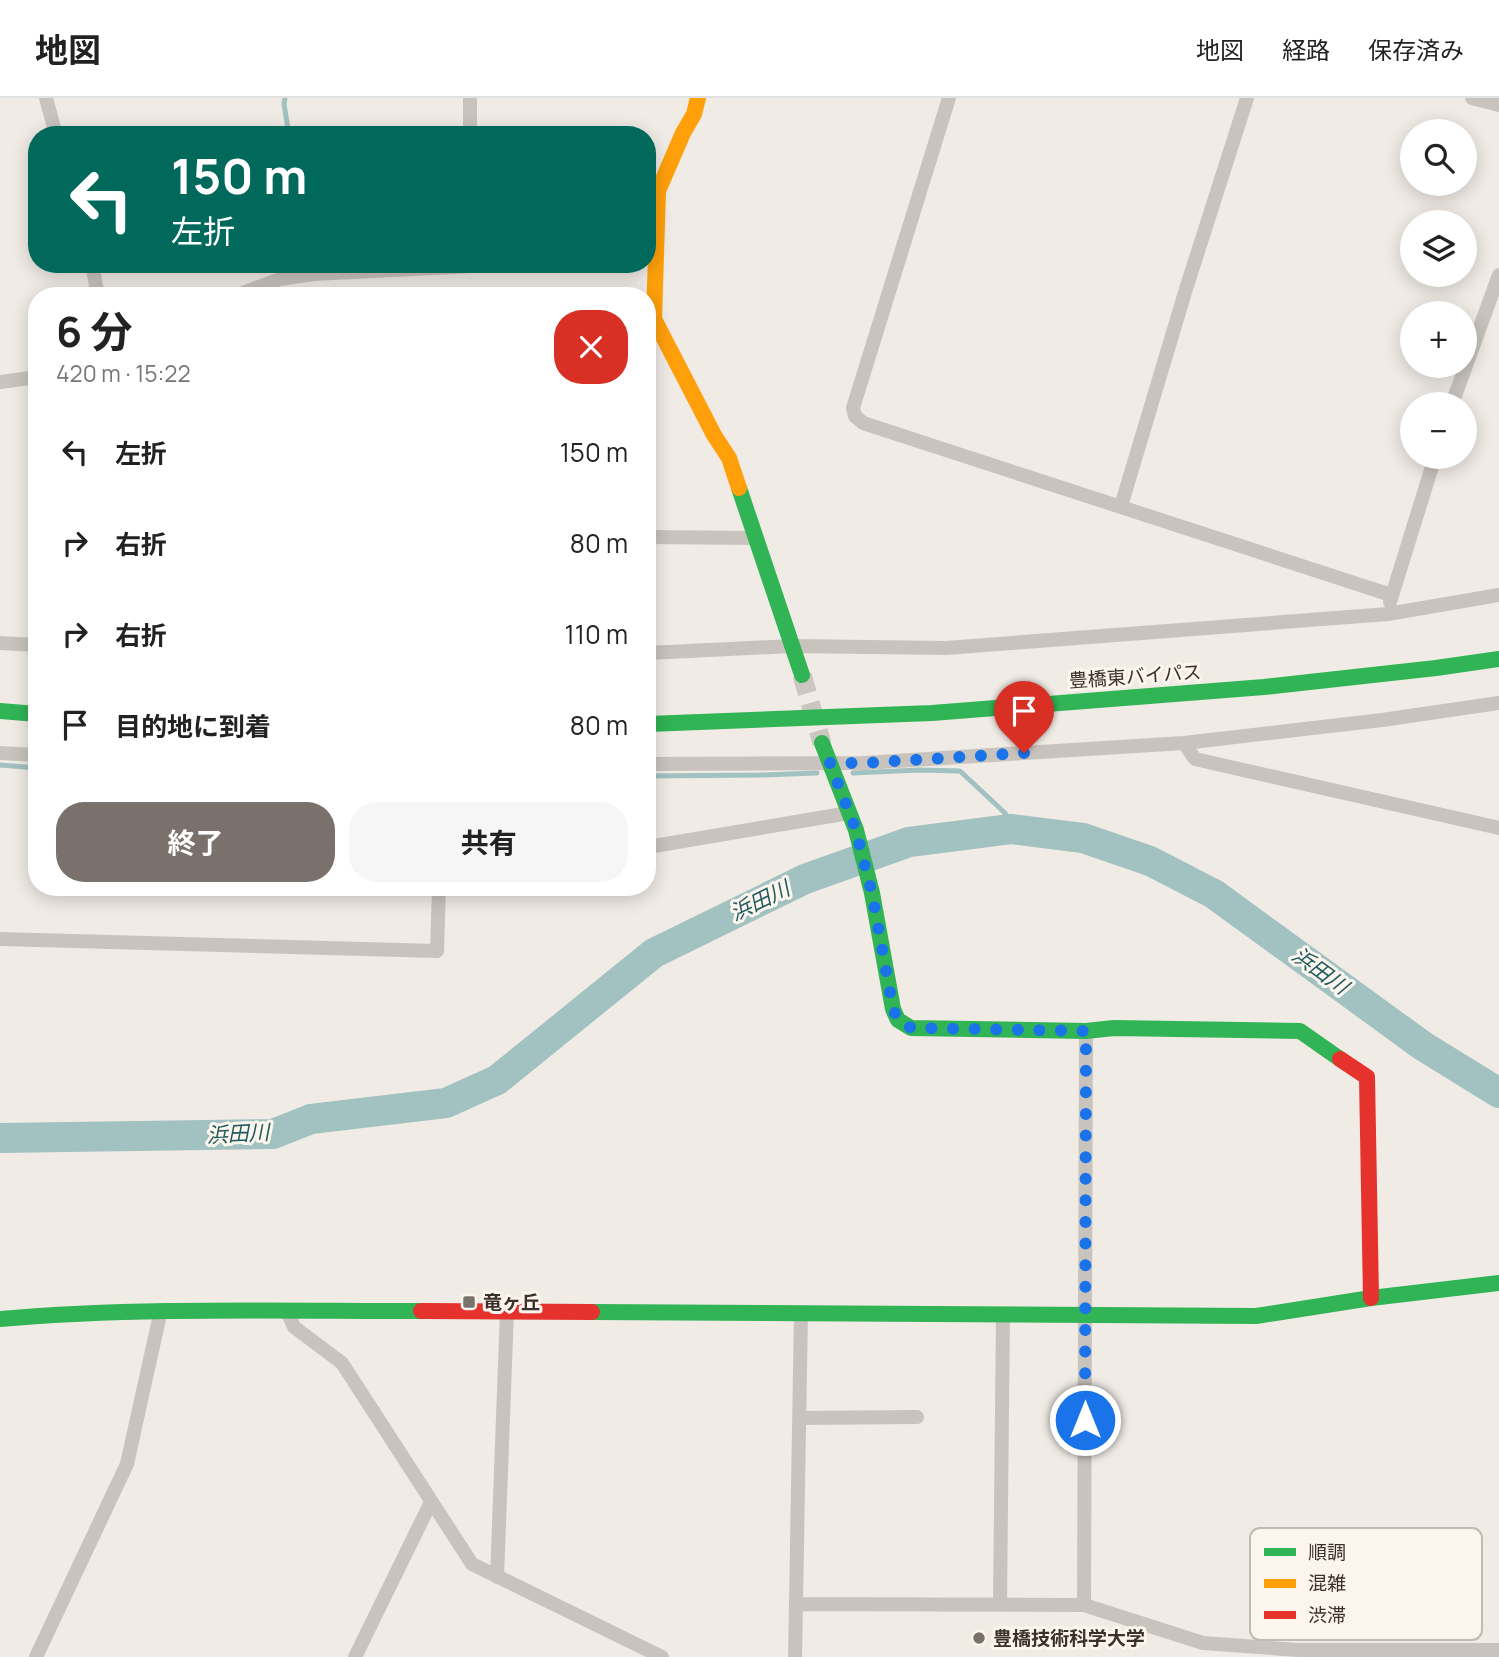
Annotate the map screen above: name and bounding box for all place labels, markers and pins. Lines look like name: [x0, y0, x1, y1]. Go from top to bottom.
pin: [994, 681, 1054, 753]
place label: 竜ヶ丘: [483, 1289, 540, 1315]
marker: 竜ヶ丘: [461, 1294, 477, 1310]
place label: 豊橋技術科学大学: [993, 1625, 1145, 1651]
marker: 豊橋技術科学大学: [971, 1630, 987, 1646]

